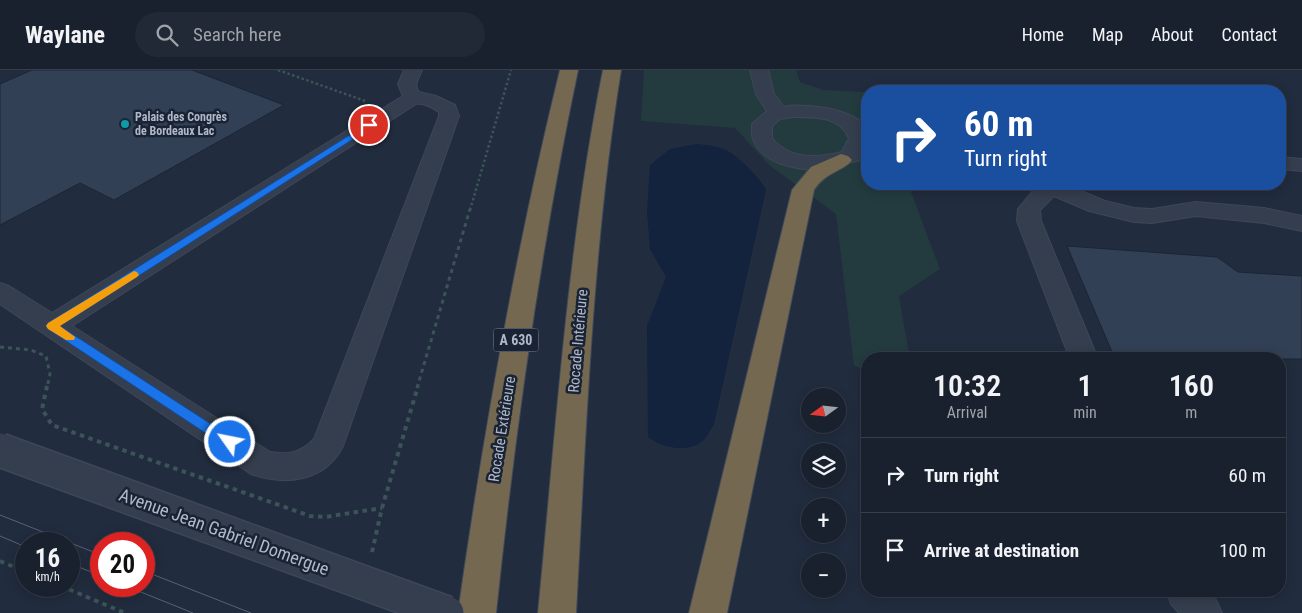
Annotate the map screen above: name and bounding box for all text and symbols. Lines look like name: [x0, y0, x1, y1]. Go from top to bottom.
search box: [135, 12, 485, 57]
text: Waylane: [25, 21, 105, 49]
icon: search: [153, 21, 181, 49]
text: Search here: [193, 23, 281, 46]
text: Home: [1022, 24, 1064, 45]
text: Map: [1092, 24, 1123, 45]
text: About: [1151, 24, 1193, 45]
text: Contact: [1221, 24, 1277, 45]
pin: [348, 104, 390, 146]
text: 60 m: [964, 104, 1033, 145]
icon: right: [881, 105, 946, 170]
place label: Palais des Congrès de Bordeaux Lac: [135, 110, 228, 138]
icon: arrive: [355, 111, 383, 139]
marker: Palais des Congrès de Bordeaux Lac: [119, 118, 131, 130]
text: Turn right: [964, 146, 1047, 171]
street label: Rocade Intérieure: [565, 289, 591, 393]
road number: A 630: [494, 328, 538, 352]
text: 10:32: [933, 368, 1001, 403]
text: 1: [1077, 368, 1093, 403]
text: 160: [1169, 368, 1214, 403]
street label: Rocade Extérieure: [485, 375, 519, 483]
north arrow: [801, 388, 846, 432]
map controls: [801, 388, 846, 598]
text: Arrival: [947, 403, 987, 422]
text: min: [1073, 403, 1097, 422]
text: m: [1185, 403, 1197, 422]
position arrow: [203, 415, 255, 467]
button: layers: [801, 443, 846, 488]
icon: right: [881, 461, 909, 489]
text: Turn right: [924, 464, 999, 487]
text: 60 m: [1229, 464, 1266, 487]
street label: Avenue Jean Gabriel Domergue: [116, 484, 332, 579]
button: +: [801, 498, 846, 543]
speed limit sign: 20: [90, 532, 155, 597]
icon: arrive: [881, 536, 909, 564]
text: Arrive at destination: [924, 539, 1079, 562]
text: 100 m: [1219, 539, 1266, 562]
text: 16: [35, 544, 60, 573]
button: −: [801, 553, 846, 598]
text: km/h: [35, 570, 60, 584]

